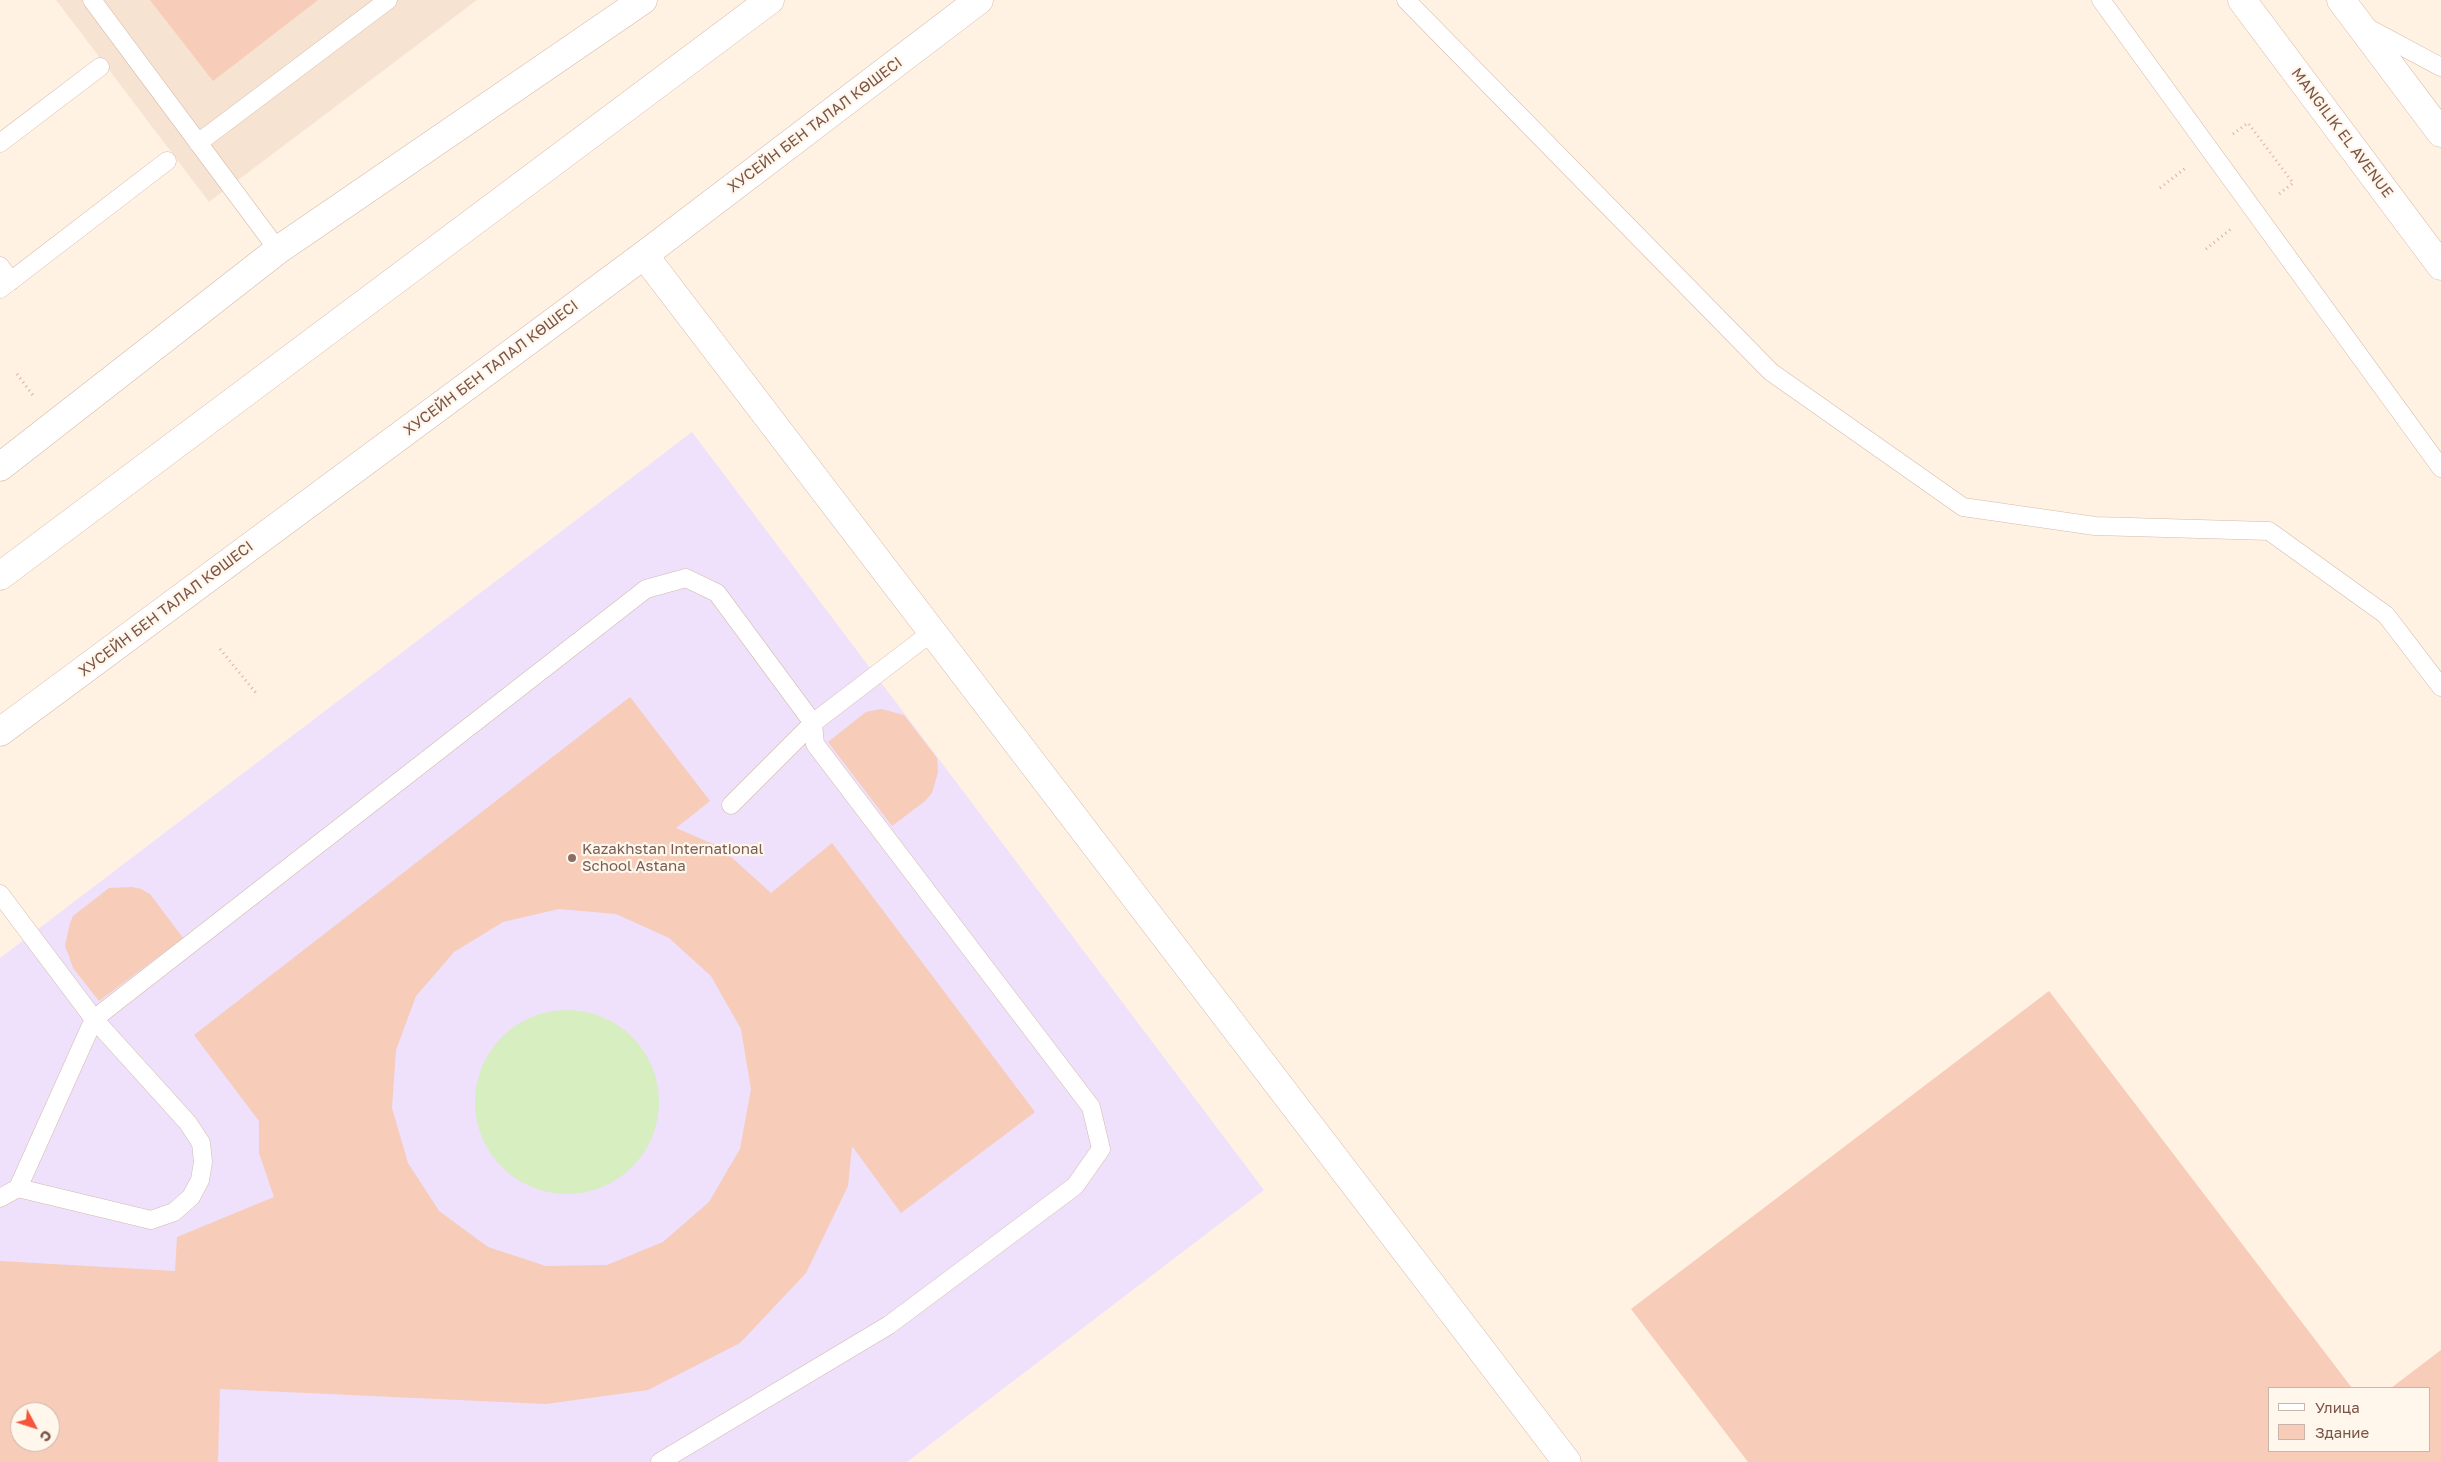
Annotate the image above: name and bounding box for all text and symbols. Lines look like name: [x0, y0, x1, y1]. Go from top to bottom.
street label: ХУСЕЙН БЕН ТАЛАЛ КӨШЕСІ: [724, 54, 906, 196]
street label: MANGILIK EL AVENUE: [2287, 65, 2397, 201]
street label: ХУСЕЙН БЕН ТАЛАЛ КӨШЕСІ: [400, 297, 582, 439]
street label: ХУСЕЙН БЕН ТАЛАЛ КӨШЕСІ: [75, 538, 257, 680]
place label: Kazakhstan International School Astana: [582, 840, 763, 875]
marker: Kazakhstan International School Astana: [566, 852, 578, 864]
legend: [2268, 1387, 2431, 1452]
text: Улица: [2315, 1398, 2360, 1416]
north arrow: [10, 1402, 60, 1452]
text: Здание: [2315, 1423, 2369, 1441]
text: С: [36, 1427, 56, 1446]

